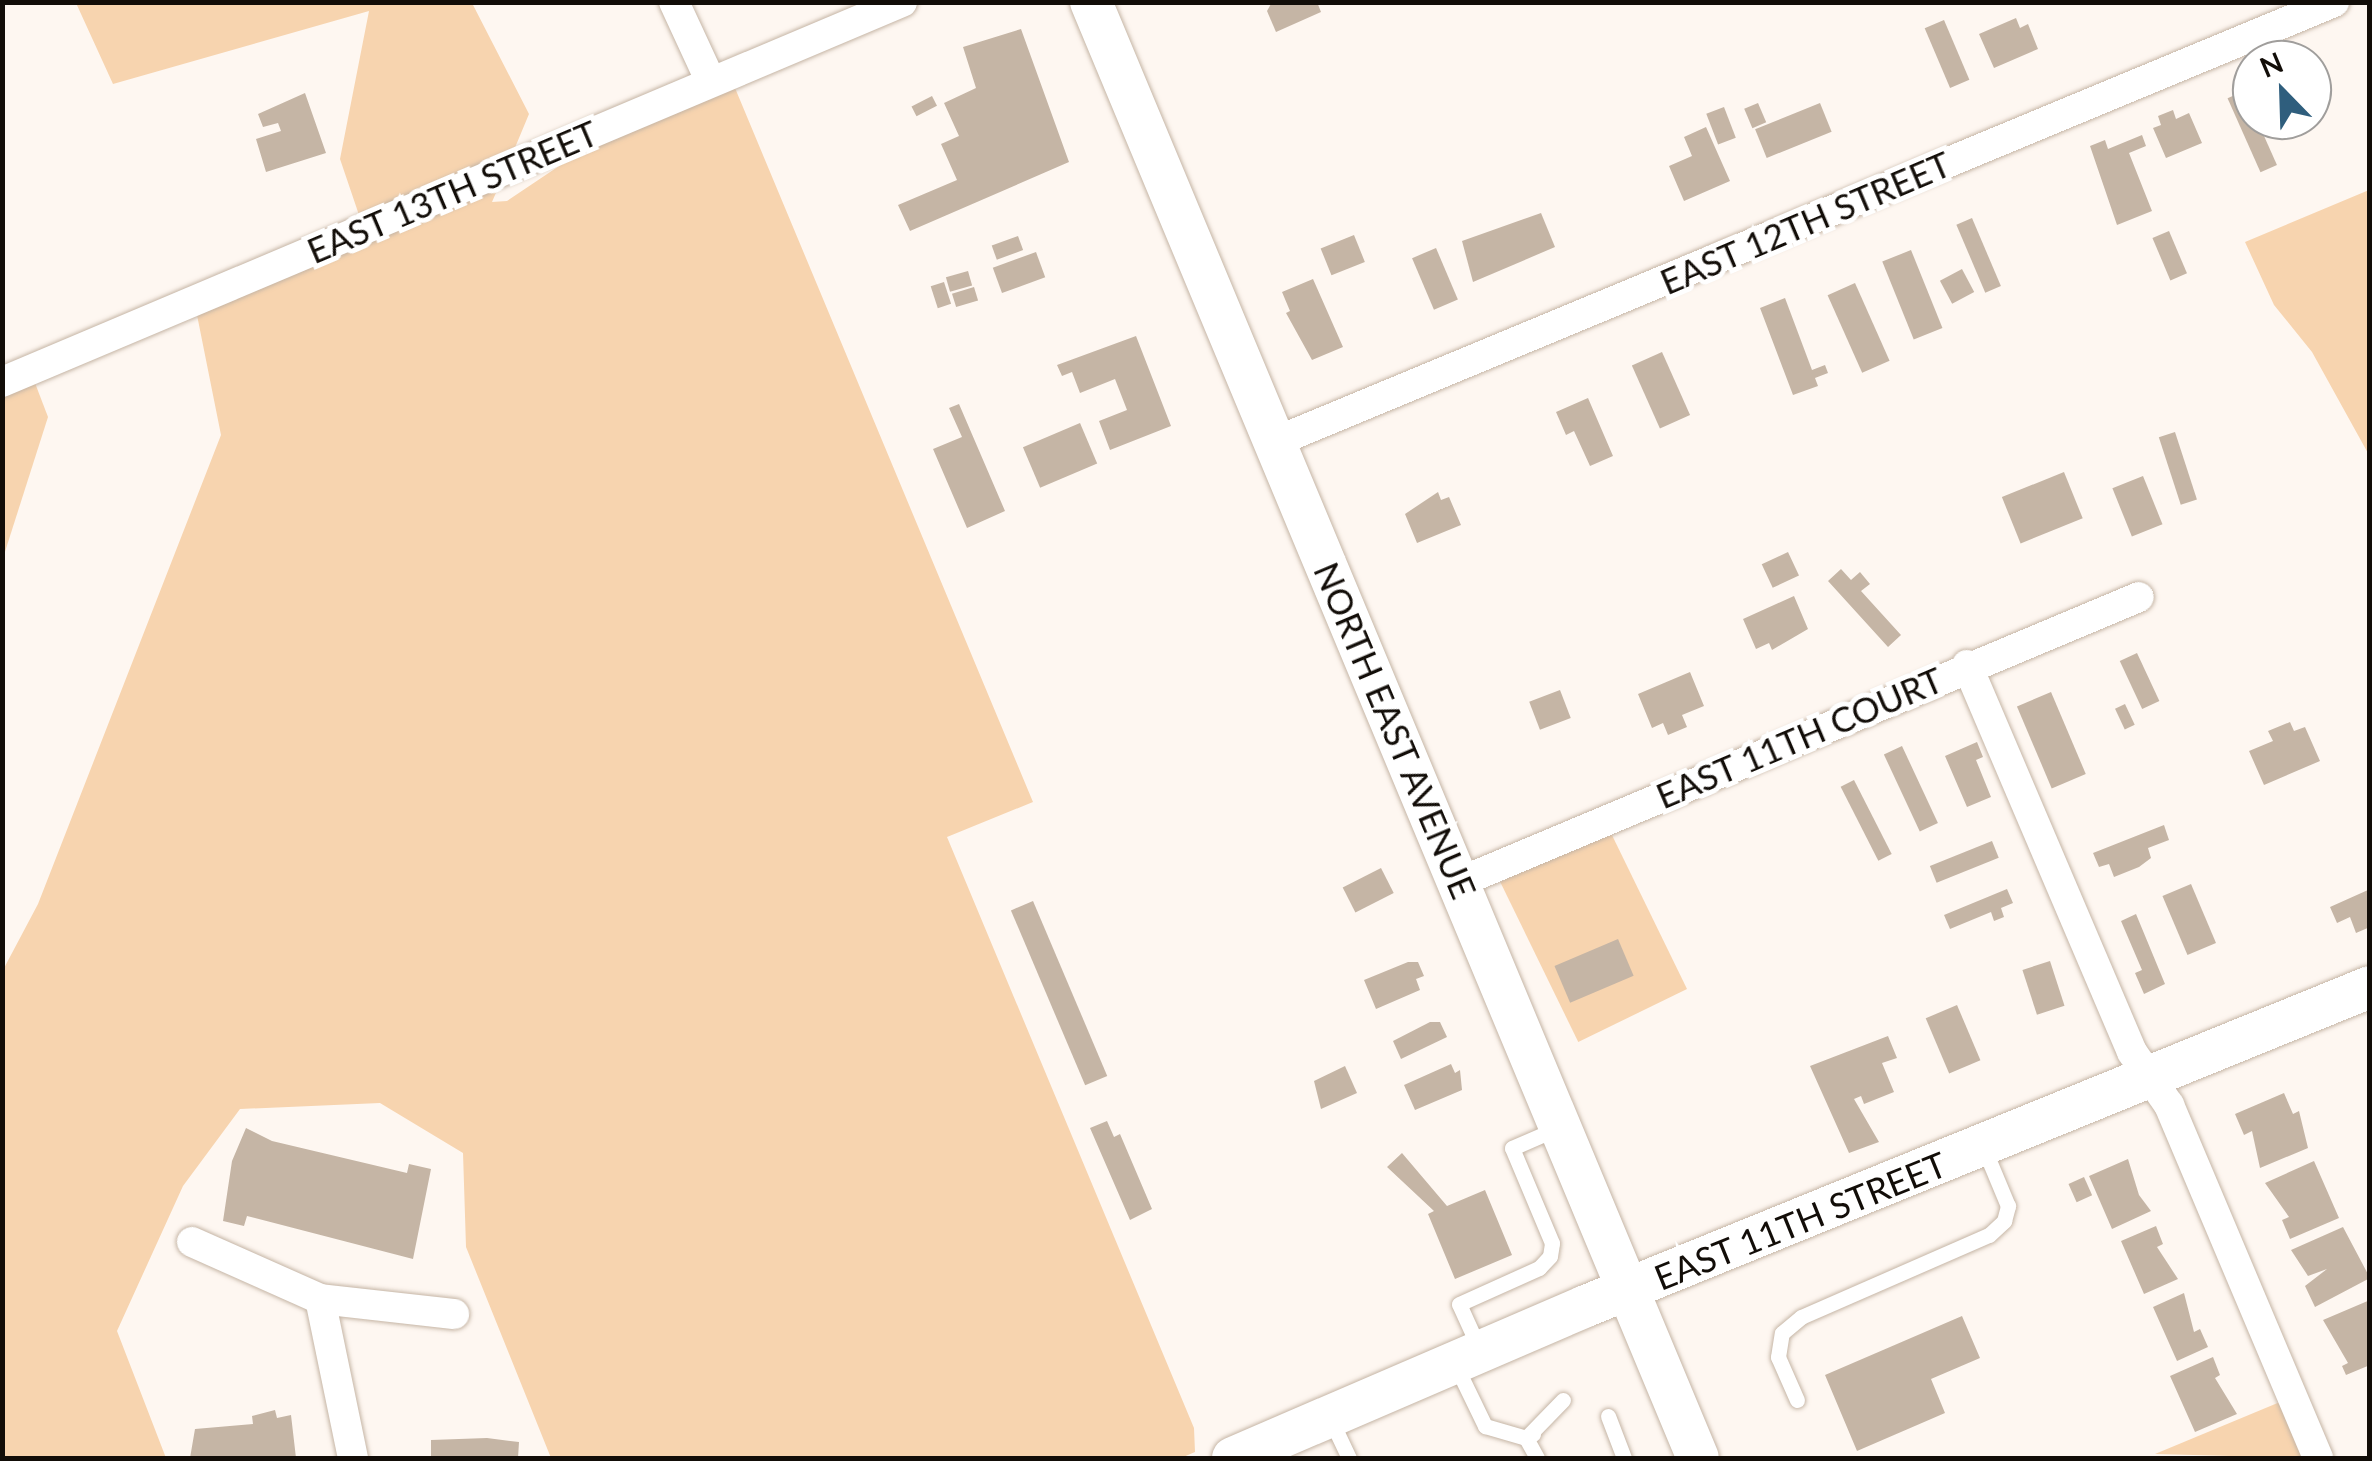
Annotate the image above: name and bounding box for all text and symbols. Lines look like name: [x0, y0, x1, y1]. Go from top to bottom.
north arrow: [2232, 40, 2332, 140]
text: N: [2254, 44, 2288, 84]
street label: EAST 13TH STREET: [300, 111, 604, 271]
street label: EAST 12TH STREET: [1653, 142, 1957, 302]
street label: NORTH EAST AVENUE: [1306, 555, 1486, 905]
street label: EAST 11TH COURT: [1649, 658, 1949, 816]
street label: EAST 11TH STREET: [1647, 1142, 1953, 1298]

